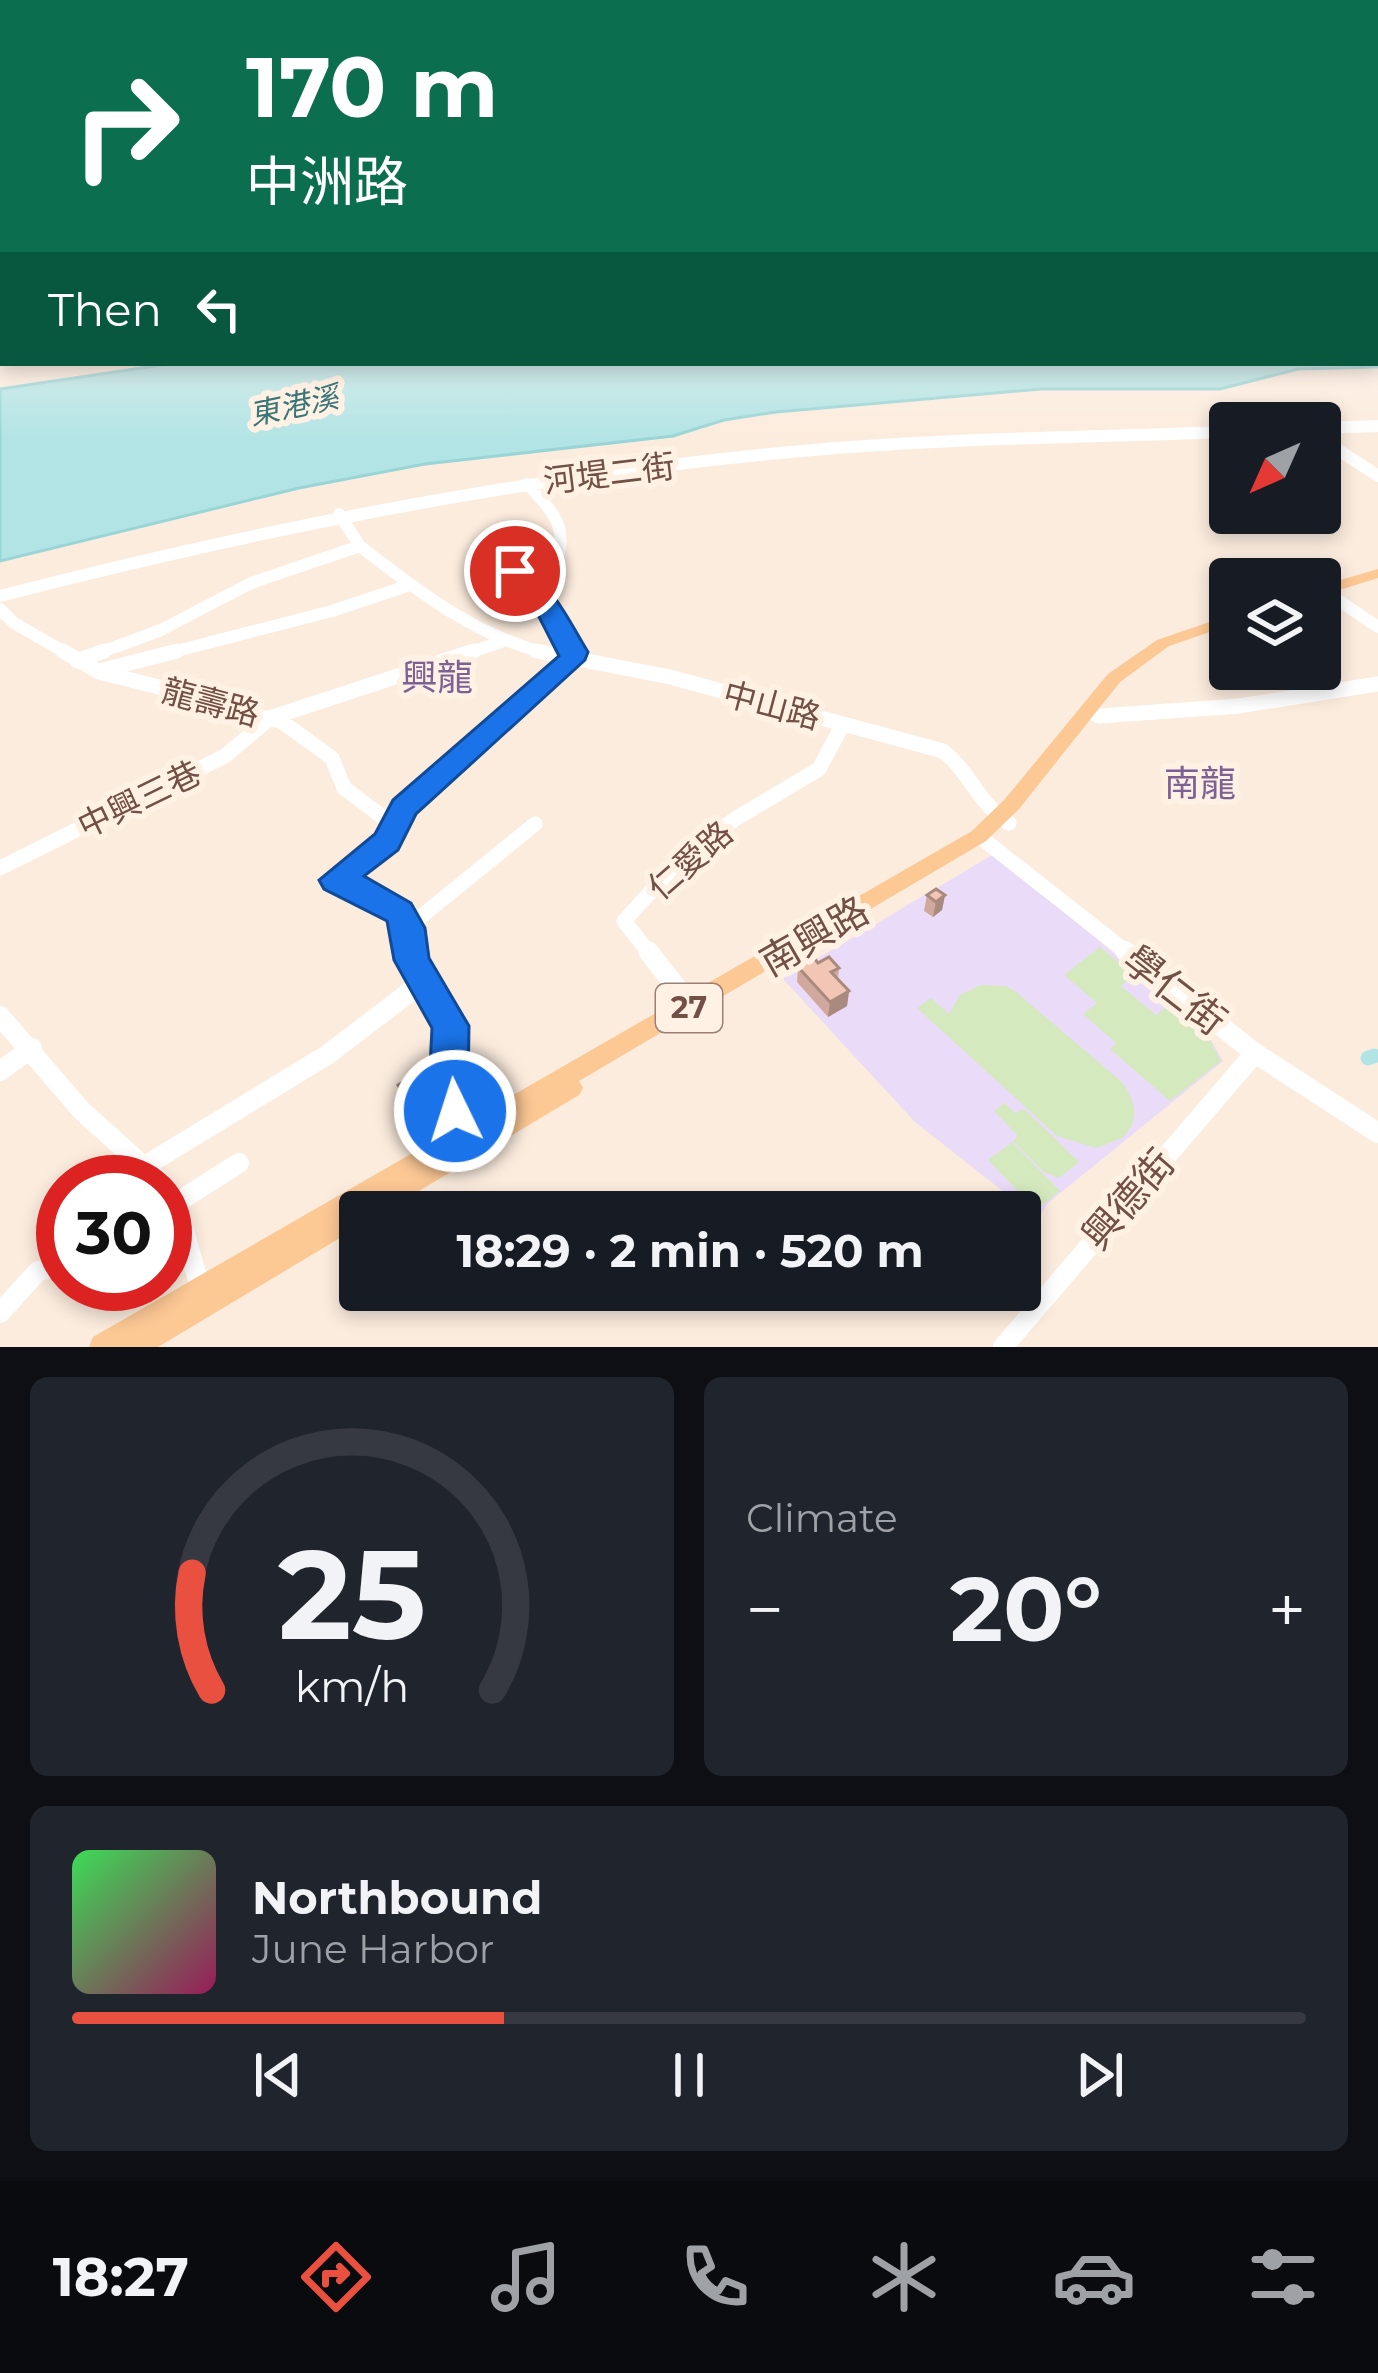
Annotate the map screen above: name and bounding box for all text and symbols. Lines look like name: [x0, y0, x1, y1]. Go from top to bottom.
text: 170 m: [246, 36, 498, 138]
icon: right: [48, 48, 204, 204]
text: 中洲路: [246, 149, 408, 215]
icon: left: [186, 276, 252, 342]
text: Then: [48, 282, 162, 337]
water label: 東港溪: [246, 377, 346, 433]
north arrow: [1209, 402, 1341, 534]
map controls: [1209, 402, 1341, 690]
street label: 河堤二街: [541, 445, 677, 501]
pin: [464, 520, 566, 622]
icon: arrive: [482, 538, 548, 604]
button: layers: [1209, 558, 1341, 690]
district label: 興龍: [401, 655, 473, 699]
street label: 龍壽路: [158, 670, 264, 734]
street label: 中山路: [719, 673, 825, 737]
street label: 中興三巷: [71, 752, 207, 846]
district label: 南龍: [1164, 761, 1236, 805]
street label: 仁愛路: [640, 812, 740, 908]
street label: 南興路: [751, 886, 877, 986]
street label: 學仁街: [1114, 935, 1236, 1045]
road number: 27: [656, 984, 722, 1032]
position arrow: [392, 1048, 518, 1174]
street label: 興德街: [1072, 1139, 1184, 1259]
speed limit sign: 30: [36, 1155, 192, 1311]
text: 18:29 · 2 min · 520 m: [456, 1223, 924, 1278]
text: Climate: [746, 1494, 898, 1542]
text: 25: [278, 1518, 426, 1670]
text: 20°: [950, 1554, 1102, 1664]
text: −: [746, 1569, 784, 1650]
text: +: [1268, 1569, 1306, 1650]
text: km/h: [295, 1659, 409, 1712]
text: Northbound: [252, 1870, 542, 1925]
text: June Harbor: [252, 1925, 494, 1973]
icon: previous: [245, 2042, 311, 2108]
icon: pause: [656, 2042, 722, 2108]
icon: next: [1067, 2042, 1133, 2108]
icon: directions: [294, 2235, 378, 2319]
icon: music: [484, 2235, 568, 2319]
icon: phone: [673, 2235, 757, 2319]
icon: climate: [862, 2235, 946, 2319]
icon: car: [1052, 2235, 1136, 2319]
icon: filters: [1241, 2235, 1325, 2319]
text: 18:27: [53, 2244, 189, 2310]

